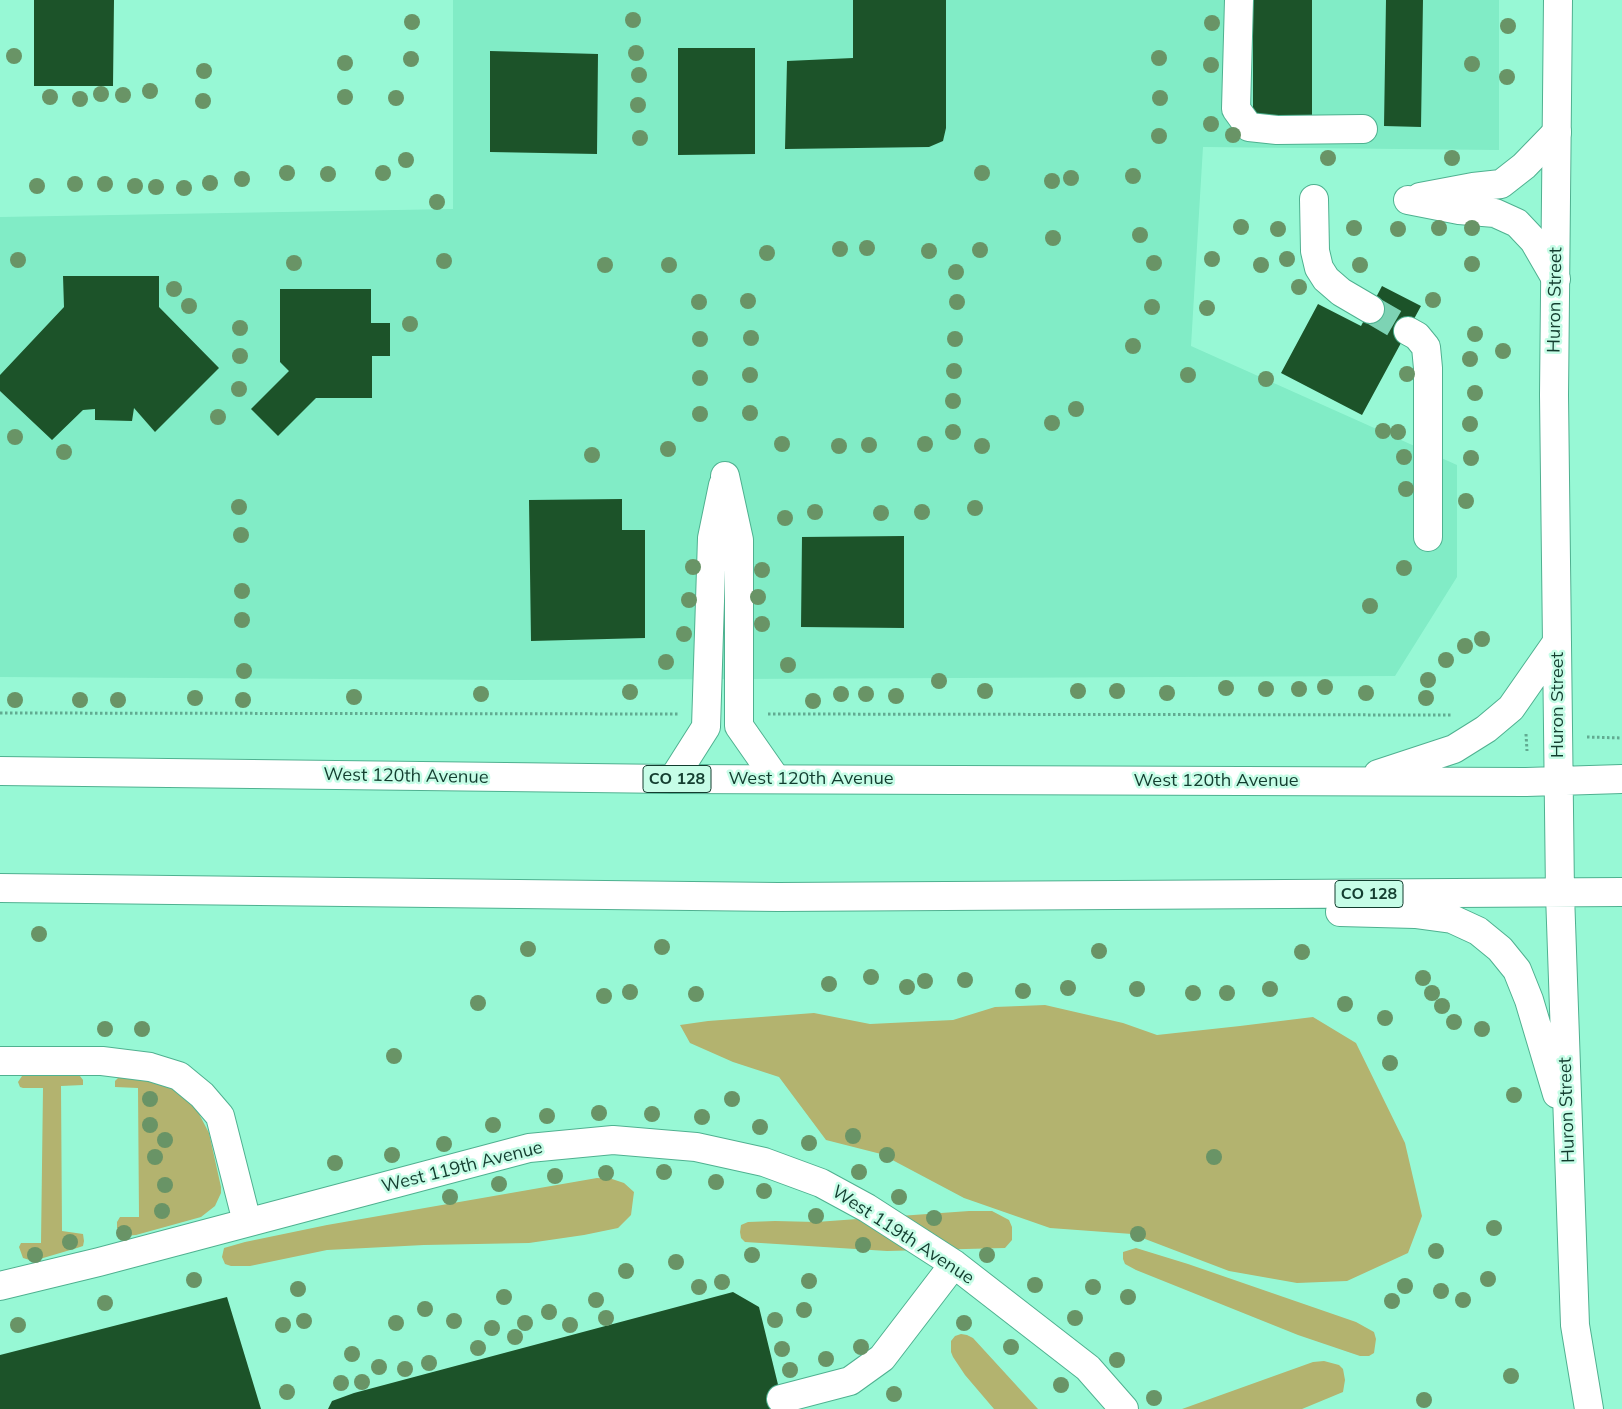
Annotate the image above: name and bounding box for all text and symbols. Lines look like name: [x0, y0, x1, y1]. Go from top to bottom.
street label: Huron Street: [1543, 247, 1567, 353]
street label: Huron Street: [1547, 652, 1569, 758]
street label: West 120th Avenue: [323, 764, 489, 788]
road number: CO 128: [643, 766, 711, 792]
street label: West 120th Avenue: [728, 768, 894, 790]
street label: West 120th Avenue: [1133, 770, 1299, 792]
road number: CO 128: [1335, 881, 1403, 908]
street label: Huron Street: [1554, 1057, 1580, 1163]
street label: West 119th Avenue: [379, 1137, 545, 1197]
street label: West 119th Avenue: [828, 1181, 978, 1289]

